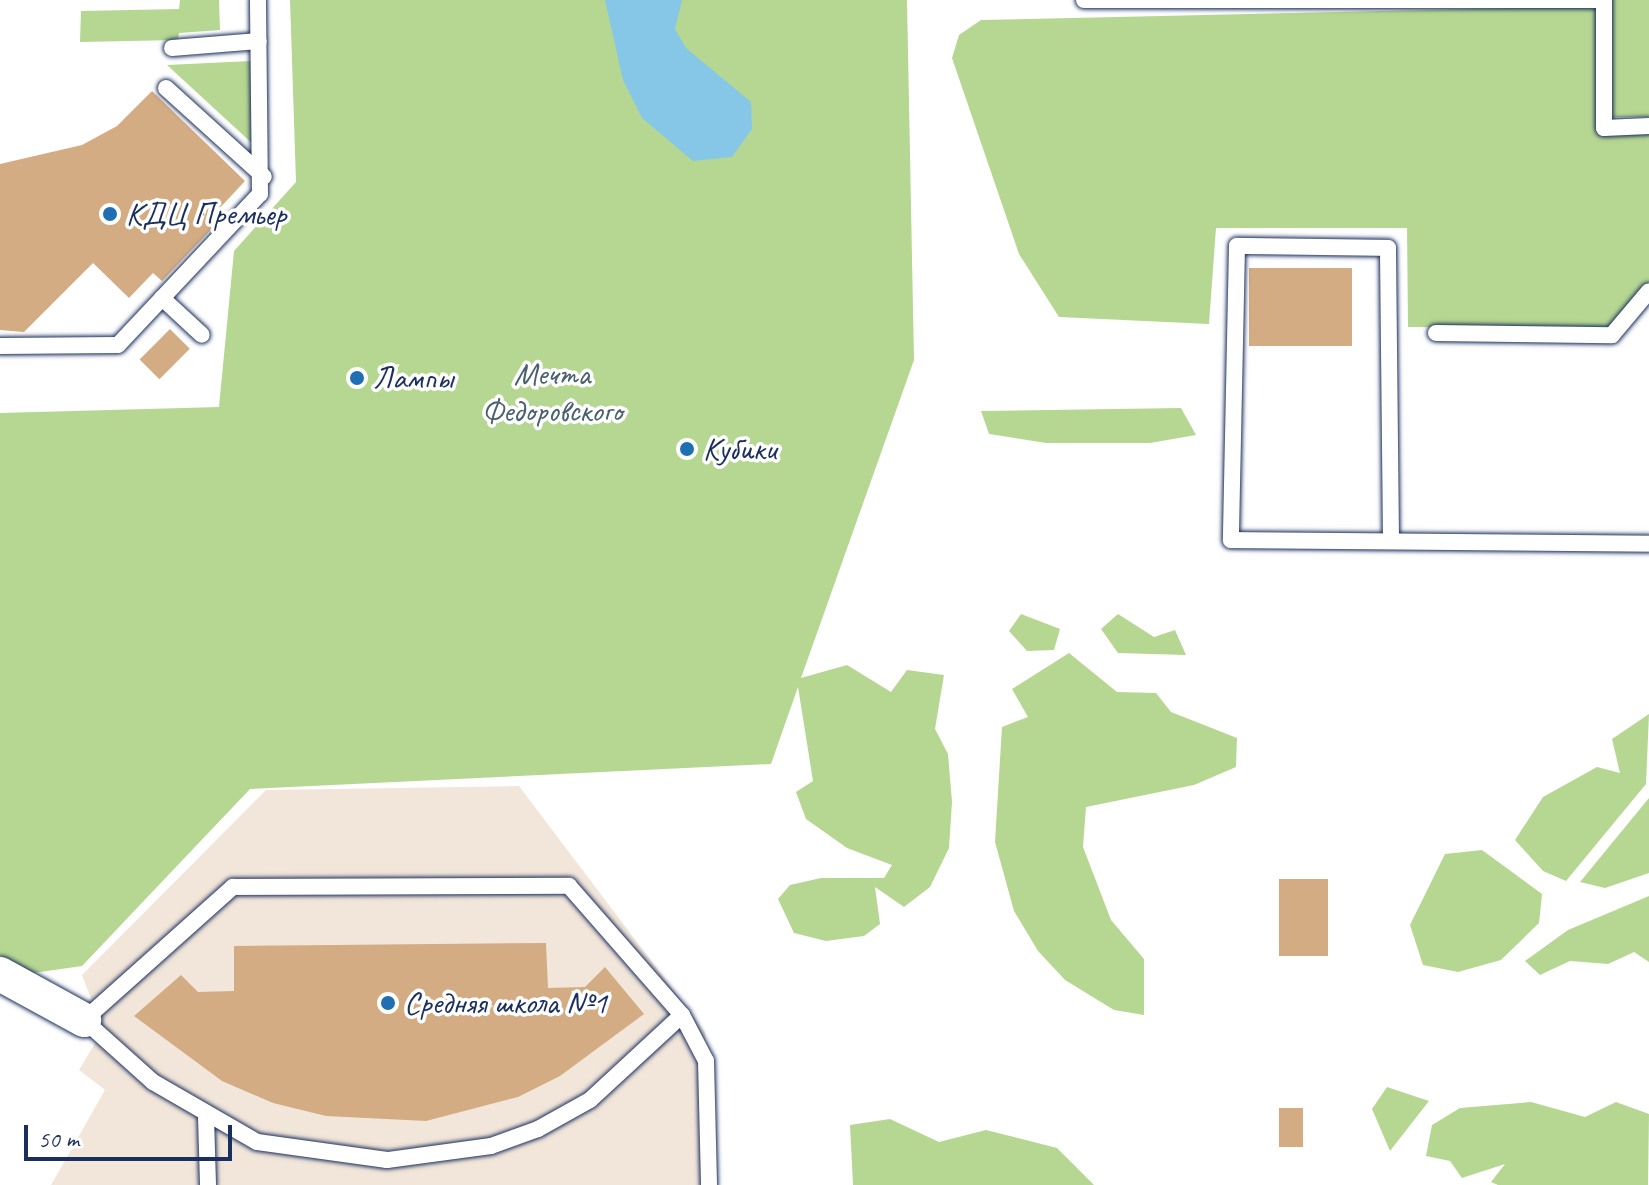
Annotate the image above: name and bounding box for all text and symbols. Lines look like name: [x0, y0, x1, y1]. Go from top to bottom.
place label: КДЦ Премьер: [126, 195, 286, 233]
marker: КДЦ Премьер: [101, 205, 119, 223]
park label: Мечта Федоровского: [482, 356, 622, 431]
place label: Лампы: [373, 359, 453, 397]
marker: Лампы: [348, 369, 366, 387]
place label: Кубики: [703, 430, 776, 468]
marker: Кубики: [678, 440, 696, 458]
place label: Средняя школа №1: [404, 984, 607, 1022]
marker: Средняя школа №1: [379, 994, 397, 1012]
scale bar: [28, 1109, 236, 1159]
text: 50 m: [38, 1124, 79, 1154]

